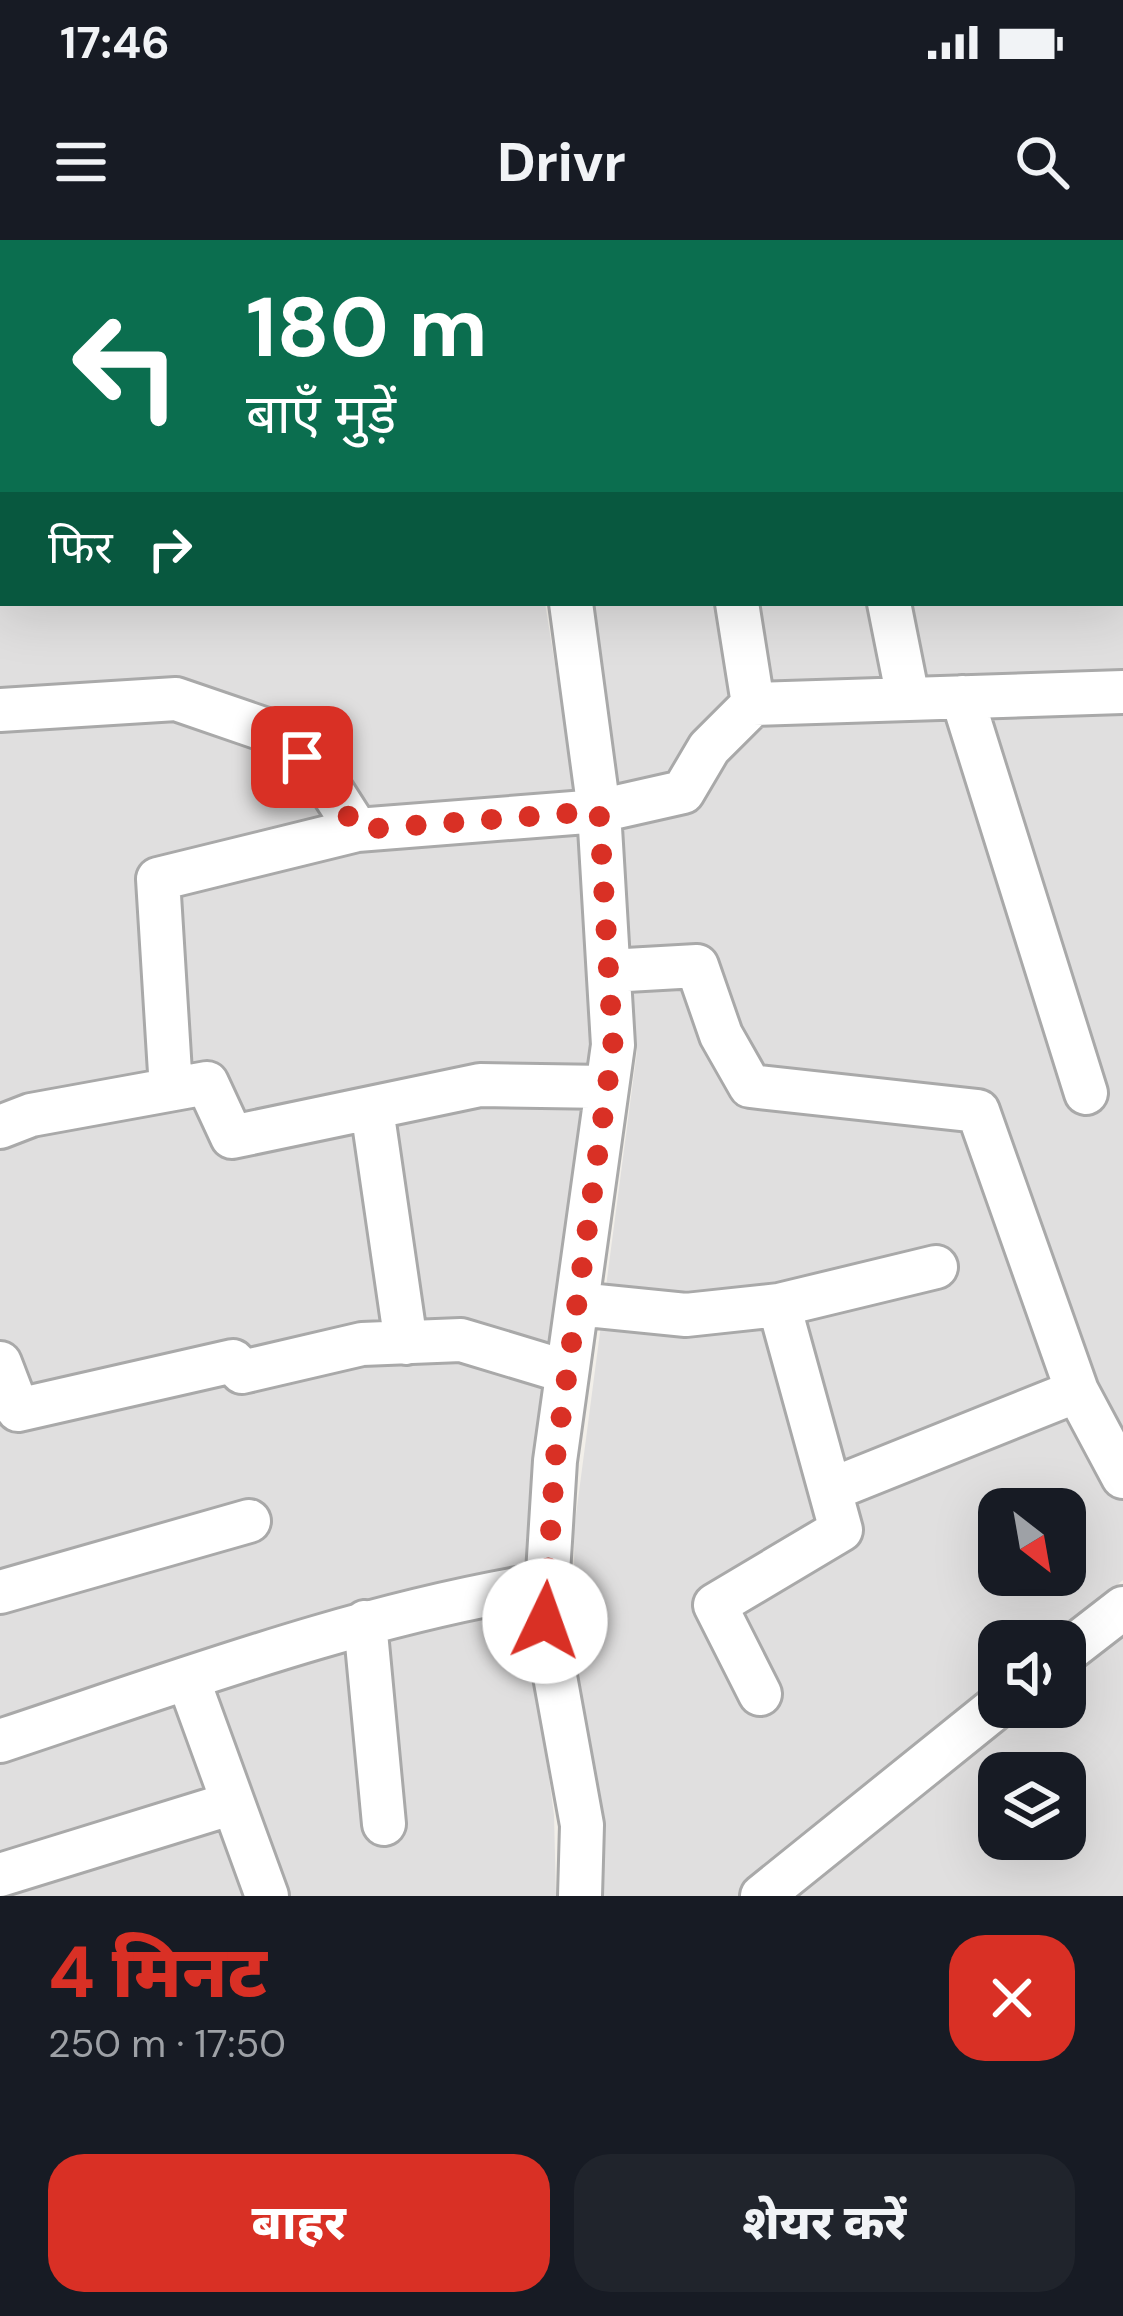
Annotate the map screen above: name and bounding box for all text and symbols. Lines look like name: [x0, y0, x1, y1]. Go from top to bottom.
text: 17:46: [60, 13, 170, 72]
text: Drivr: [497, 127, 626, 198]
icon: menu: [48, 129, 114, 195]
icon: search: [1009, 129, 1075, 195]
text: 180 m: [246, 273, 488, 382]
icon: left: [48, 288, 204, 444]
text: बाएँ मुड़ें: [246, 379, 396, 450]
icon: right: [137, 516, 203, 582]
text: फिर: [48, 518, 113, 577]
pin: [251, 706, 353, 808]
icon: arrive: [269, 724, 335, 790]
north arrow: [978, 1488, 1086, 1596]
map controls: [978, 1488, 1086, 1860]
position arrow: [482, 1558, 608, 1684]
button: sound: [978, 1620, 1086, 1728]
button: layers: [978, 1752, 1086, 1860]
text: 4 मिनट: [48, 1926, 267, 2019]
button: close: [949, 1935, 1075, 2061]
text: 250 m · 17:50: [48, 2018, 286, 2069]
button: बाहर: [48, 2154, 550, 2292]
button: शेयर करें: [574, 2154, 1075, 2292]

